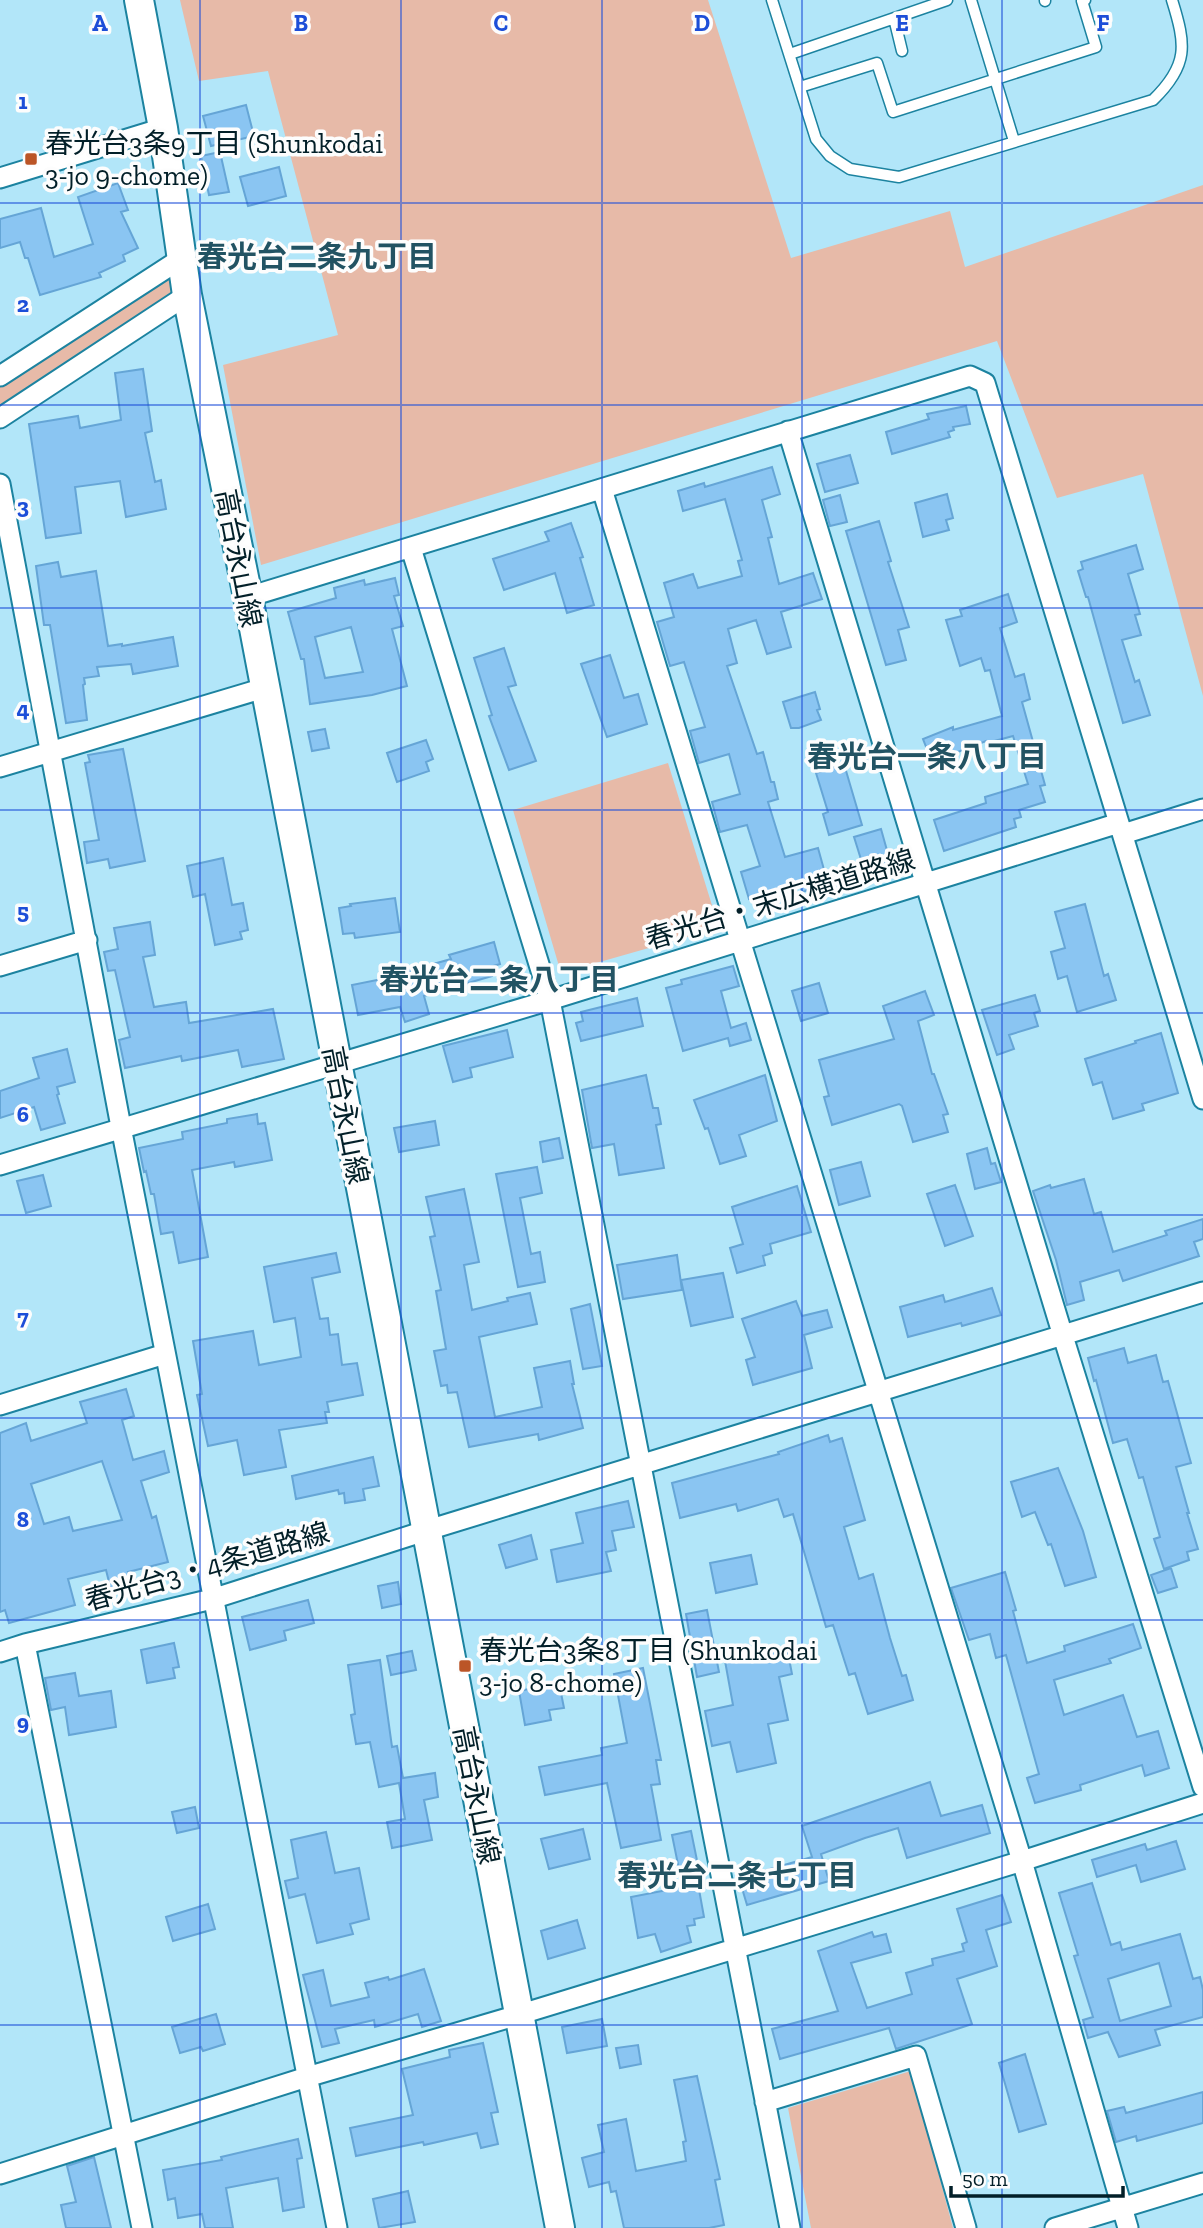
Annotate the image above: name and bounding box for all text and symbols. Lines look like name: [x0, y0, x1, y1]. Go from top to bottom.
text: A: [92, 9, 108, 37]
text: B: [294, 9, 308, 37]
text: C: [494, 9, 508, 37]
text: D: [694, 9, 710, 37]
text: E: [895, 9, 909, 37]
text: F: [1096, 9, 1110, 37]
text: 1: [18, 87, 28, 115]
place label: 春光台3条9丁目 (Shunkodai 3-jo 9-chome): [45, 127, 383, 192]
marker: 春光台3条9丁目 (Shunkodai 3-jo 9-chome): [23, 151, 39, 167]
district label: 春光台二条九丁目: [197, 239, 437, 275]
text: 2: [17, 290, 29, 318]
street label: 高台永山線: [209, 486, 268, 630]
text: 3: [17, 492, 29, 520]
text: 4: [16, 695, 30, 723]
district label: 春光台一条八丁目: [807, 739, 1047, 775]
street label: 春光台・末広横道路線: [641, 843, 919, 956]
text: 5: [17, 897, 29, 925]
district label: 春光台二条八丁目: [379, 962, 619, 998]
street label: 高台永山線: [316, 1043, 375, 1187]
text: 6: [17, 1100, 29, 1128]
text: 7: [17, 1303, 29, 1331]
text: 8: [17, 1505, 29, 1533]
street label: 春光台3・4条道路線: [81, 1516, 333, 1617]
place label: 春光台3条8丁目 (Shunkodai 3-jo 8-chome): [479, 1634, 817, 1699]
marker: 春光台3条8丁目 (Shunkodai 3-jo 8-chome): [457, 1658, 473, 1674]
text: 9: [17, 1708, 29, 1736]
street label: 高台永山線: [447, 1723, 506, 1867]
district label: 春光台二条七丁目: [617, 1858, 857, 1894]
scale bar: [951, 2154, 1122, 2198]
text: 50 m: [962, 2166, 1008, 2191]

